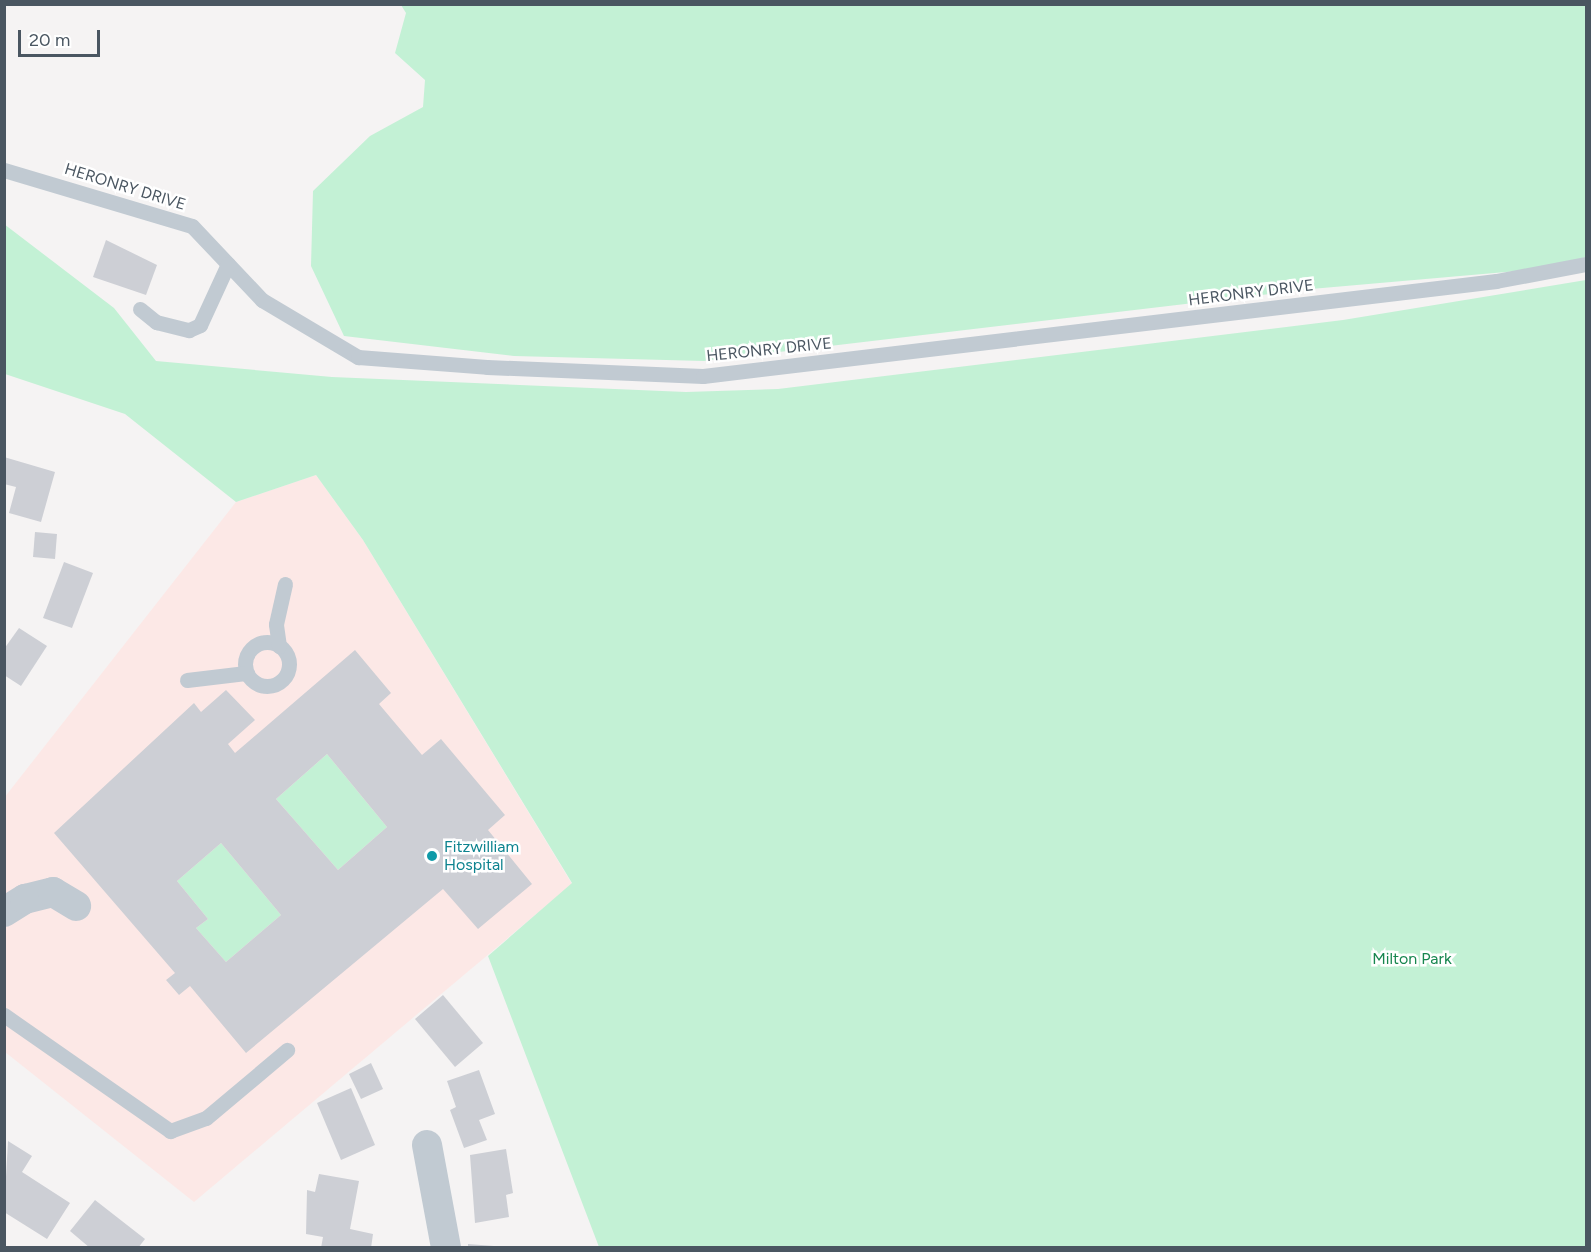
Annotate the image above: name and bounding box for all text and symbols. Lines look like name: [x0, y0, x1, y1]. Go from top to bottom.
scale bar: [21, 18, 104, 56]
text: 20 m: [29, 29, 70, 51]
street label: HERONRY DRIVE: [62, 159, 188, 215]
street label: HERONRY DRIVE: [1187, 276, 1315, 310]
street label: HERONRY DRIVE: [705, 334, 833, 366]
place label: Fitzwilliam Hospital: [444, 837, 519, 875]
marker: Fitzwilliam Hospital: [425, 849, 439, 863]
park label: Milton Park: [1372, 949, 1452, 969]

